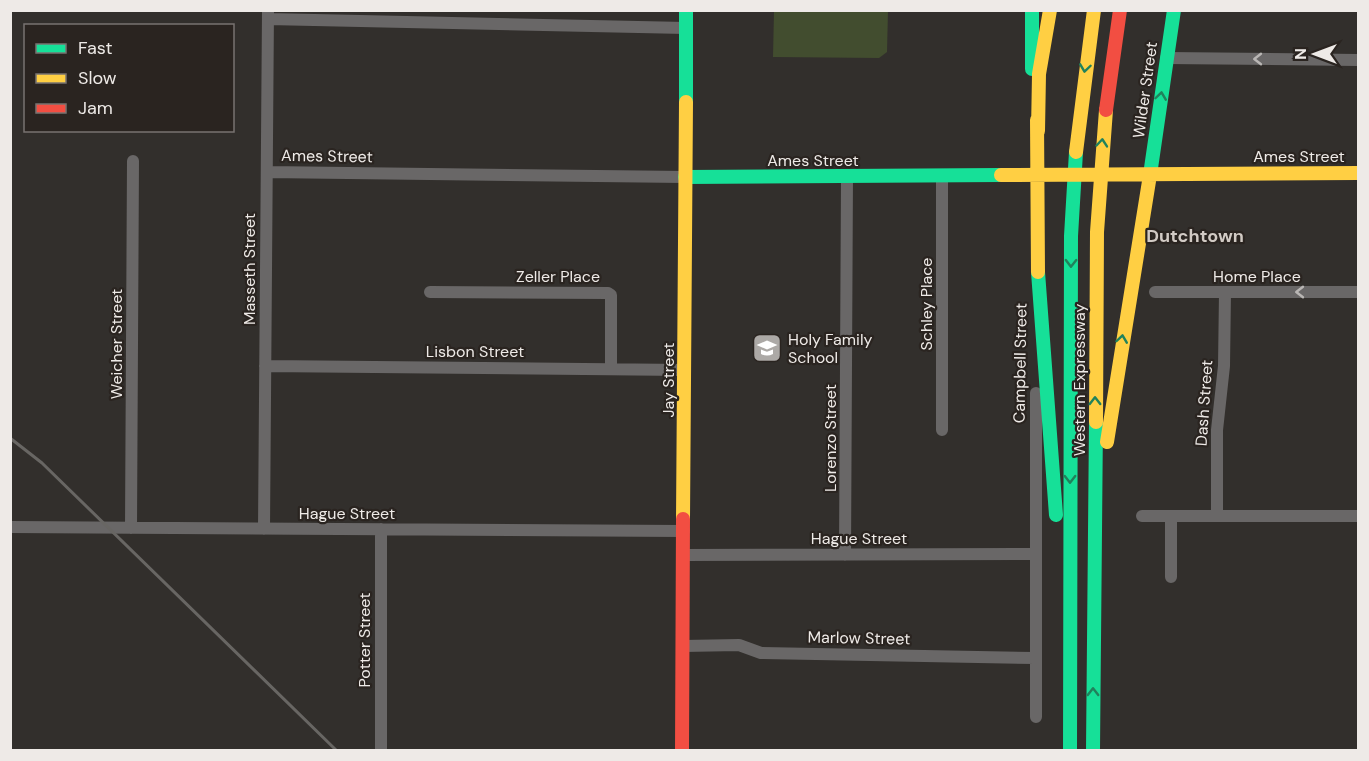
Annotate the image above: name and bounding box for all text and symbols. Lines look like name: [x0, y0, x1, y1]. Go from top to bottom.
legend: [24, 24, 234, 132]
north arrow: [1285, 24, 1345, 84]
text: Fast: [78, 36, 113, 60]
street label: Wilder Street: [1128, 40, 1162, 140]
text: N: [1290, 48, 1311, 60]
one-way arrow: [1254, 53, 1263, 66]
one-way arrow: [1079, 64, 1092, 73]
text: Slow: [78, 66, 117, 90]
one-way arrow: [1154, 91, 1166, 100]
text: Jam: [78, 96, 113, 120]
one-way arrow: [1095, 138, 1108, 147]
street label: Ames Street: [281, 145, 373, 167]
street label: Ames Street: [1253, 146, 1345, 167]
street label: Ames Street: [767, 150, 859, 171]
street label: Masseth Street: [239, 213, 260, 325]
district label: Dutchtown: [1146, 224, 1244, 248]
street label: Schley Place: [916, 258, 937, 350]
one-way arrow: [1065, 258, 1077, 267]
street label: Zeller Place: [516, 266, 600, 287]
street label: Home Place: [1213, 266, 1301, 287]
one-way arrow: [1296, 286, 1305, 298]
street label: Weicher Street: [106, 289, 127, 399]
street label: Campbell Street: [1008, 303, 1032, 423]
street label: Western Expressway: [1069, 304, 1090, 456]
place label: Holy Family School: [788, 329, 872, 368]
school or university icon: Holy Family School: [751, 332, 783, 364]
one-way arrow: [1116, 335, 1128, 344]
street label: Lisbon Street: [426, 341, 524, 362]
street label: Jay Street: [658, 343, 679, 417]
street label: Dash Street: [1191, 359, 1217, 447]
street label: Lorenzo Street: [820, 384, 841, 492]
one-way arrow: [1089, 396, 1101, 405]
one-way arrow: [1064, 474, 1076, 483]
street label: Hague Street: [299, 503, 395, 524]
street label: Hague Street: [811, 528, 907, 549]
street label: Potter Street: [354, 593, 375, 687]
street label: Marlow Street: [808, 627, 910, 649]
one-way arrow: [1087, 688, 1099, 697]

